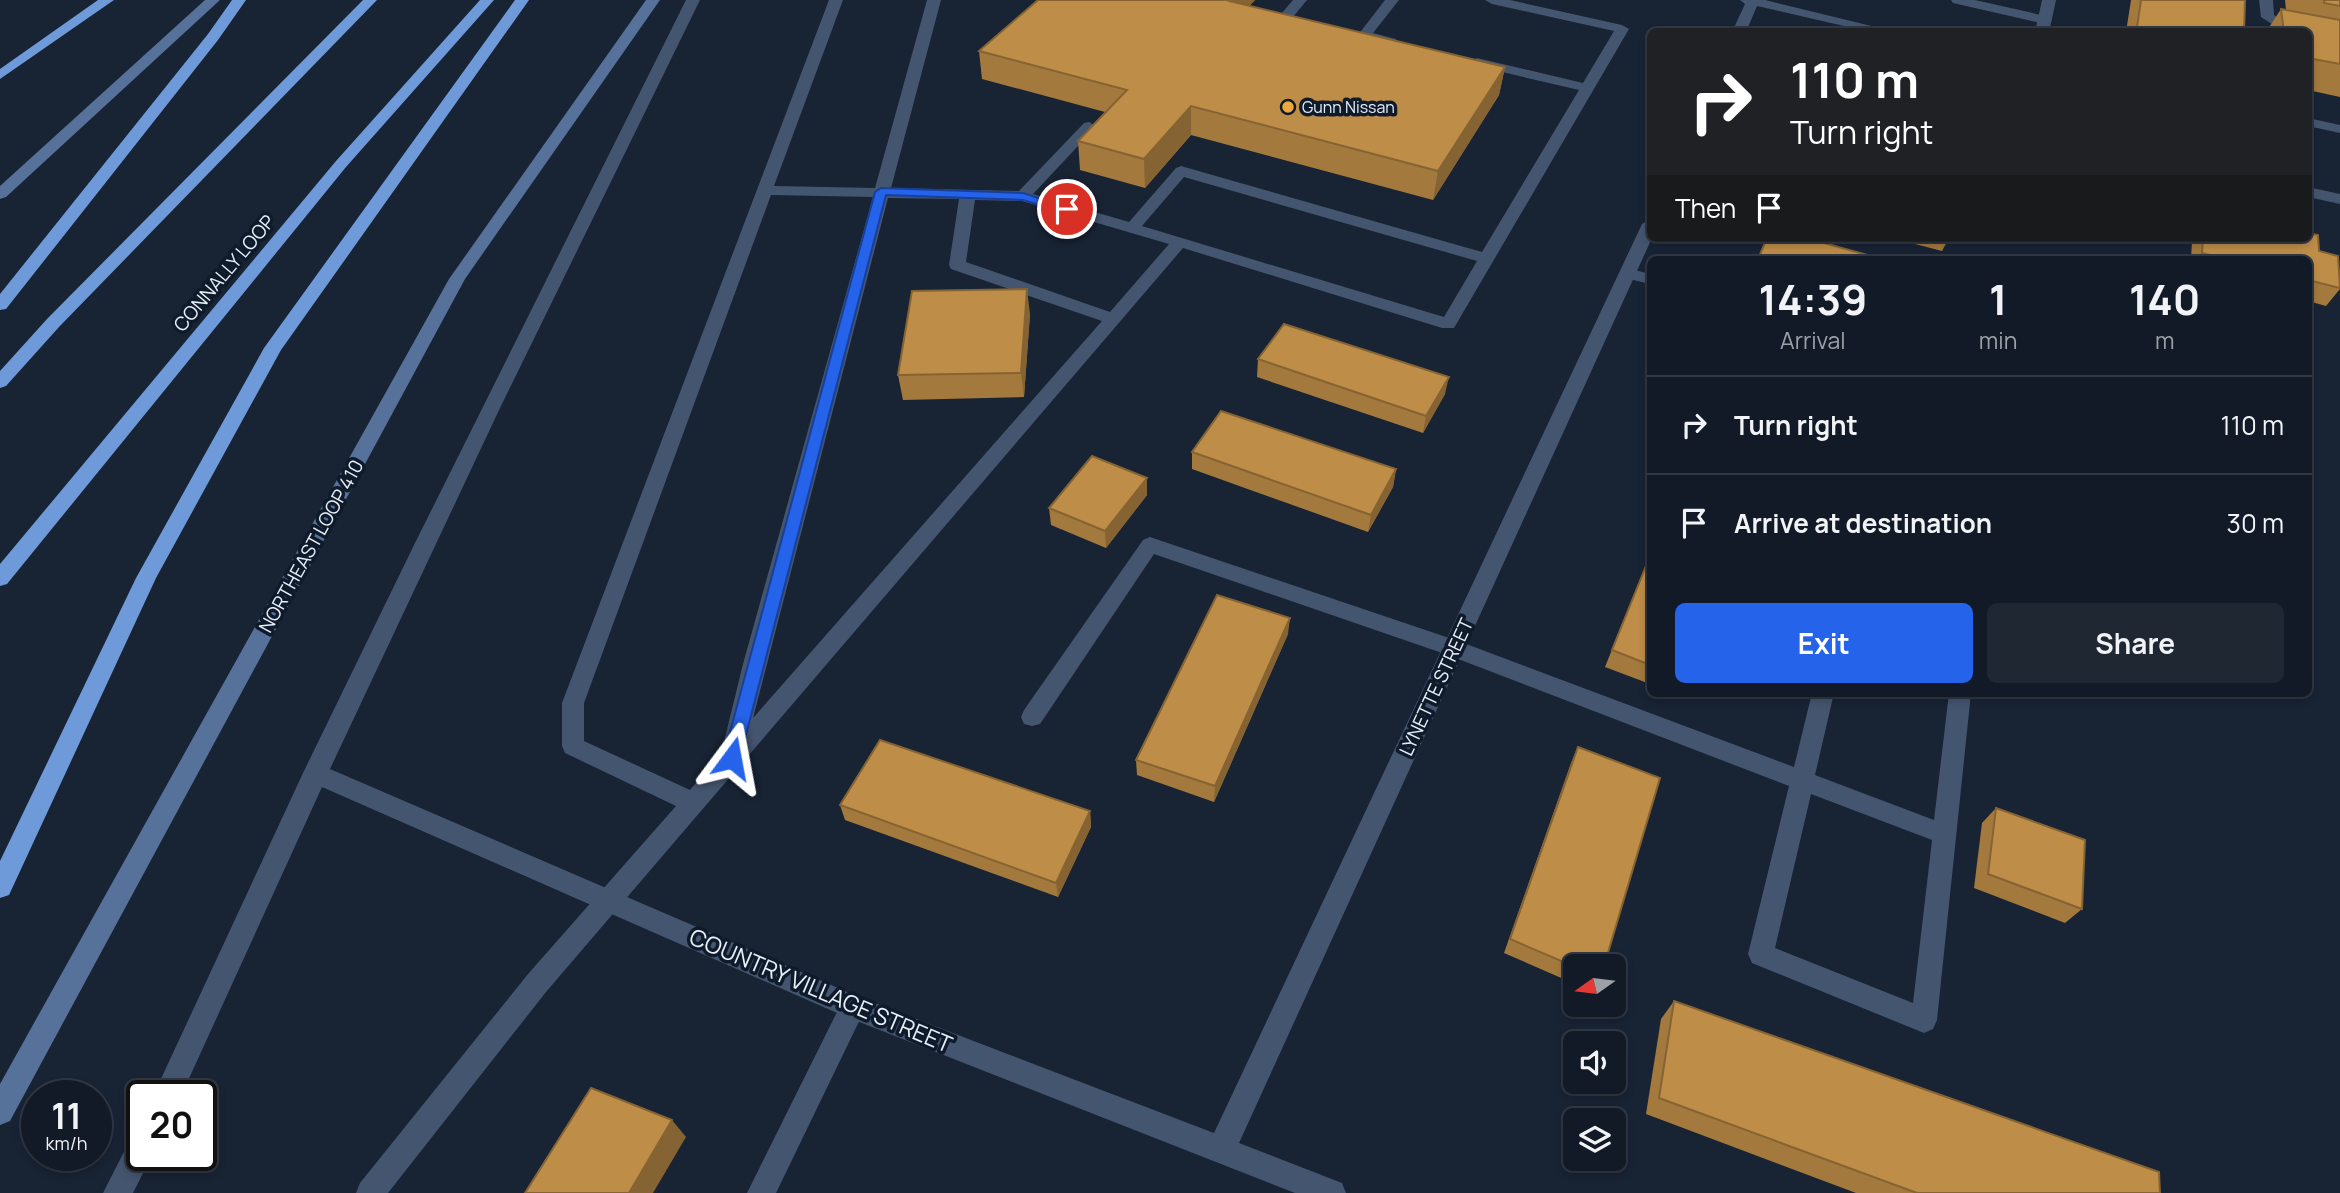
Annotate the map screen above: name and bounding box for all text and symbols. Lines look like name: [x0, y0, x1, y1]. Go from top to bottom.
text: 110 m: [1790, 46, 1919, 113]
icon: right: [1675, 56, 1766, 147]
place label: Gunn Nissan: [1302, 96, 1395, 118]
marker: Gunn Nissan: [1280, 99, 1296, 115]
text: Turn right: [1790, 110, 1933, 154]
pin: [1037, 179, 1097, 239]
icon: arrive: [1750, 189, 1788, 227]
icon: arrive: [1048, 190, 1086, 228]
text: Then: [1675, 190, 1736, 226]
street label: CONNALLY LOOP: [168, 209, 280, 337]
text: 14:39: [1758, 270, 1867, 328]
text: 1: [1989, 270, 2007, 328]
text: 140: [2129, 270, 2200, 328]
text: Arrival: [1780, 324, 1846, 356]
text: min: [1979, 324, 2017, 356]
text: m: [2155, 324, 2174, 356]
icon: right: [1675, 406, 1713, 444]
text: Turn right: [1734, 407, 1858, 443]
text: 110 m: [2221, 407, 2284, 443]
street label: NORTHEAST LOOP 410: [253, 455, 369, 637]
icon: arrive: [1675, 504, 1713, 542]
text: Arrive at destination: [1734, 505, 1992, 541]
text: 30 m: [2227, 505, 2284, 541]
button: Exit: [1675, 603, 1973, 683]
button: Share: [1987, 603, 2284, 683]
street label: LYNETTE STREET: [1393, 614, 1479, 760]
position arrow: [695, 721, 769, 795]
street label: COUNTRY VILLAGE STREET: [685, 920, 958, 1060]
north arrow: [1563, 954, 1626, 1017]
map controls: [1563, 954, 1626, 1171]
button: sound: [1563, 1031, 1626, 1094]
speed limit sign: 20: [126, 1080, 217, 1171]
text: 11: [51, 1092, 82, 1140]
button: layers: [1563, 1108, 1626, 1171]
text: km/h: [46, 1131, 87, 1155]

